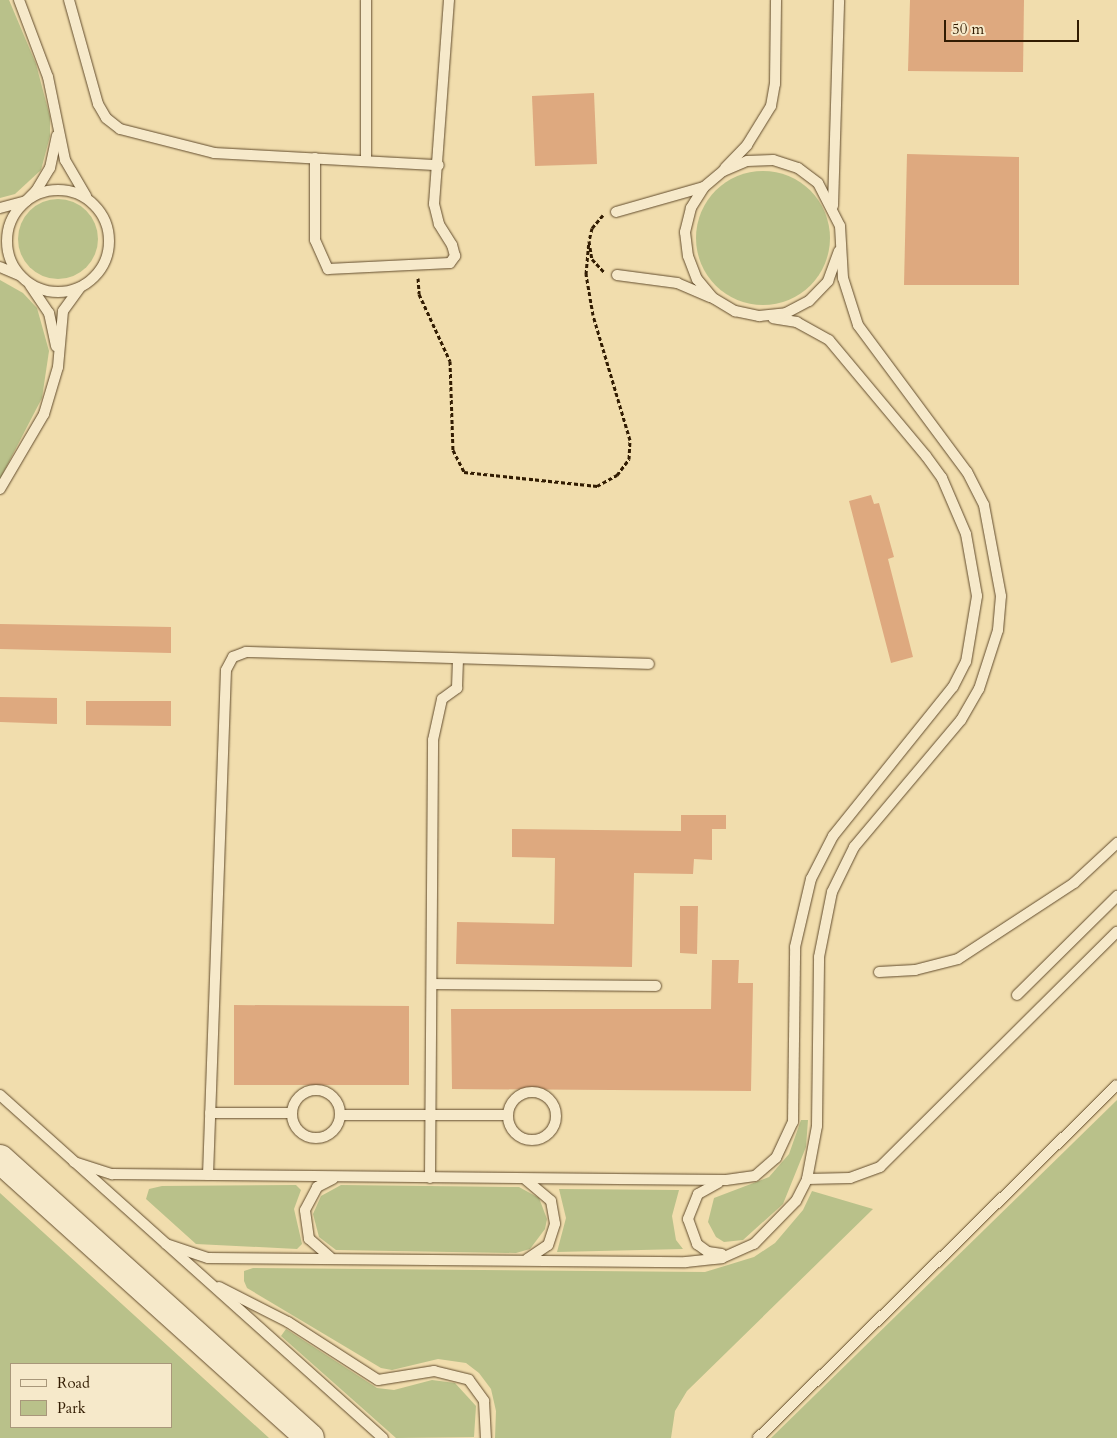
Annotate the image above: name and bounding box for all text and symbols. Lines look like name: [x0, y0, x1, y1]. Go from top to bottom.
scale bar: [947, 10, 1082, 42]
text: 50 m: [952, 19, 984, 39]
legend: [10, 1363, 172, 1428]
text: Road: [57, 1373, 90, 1393]
text: Park: [57, 1398, 86, 1418]

